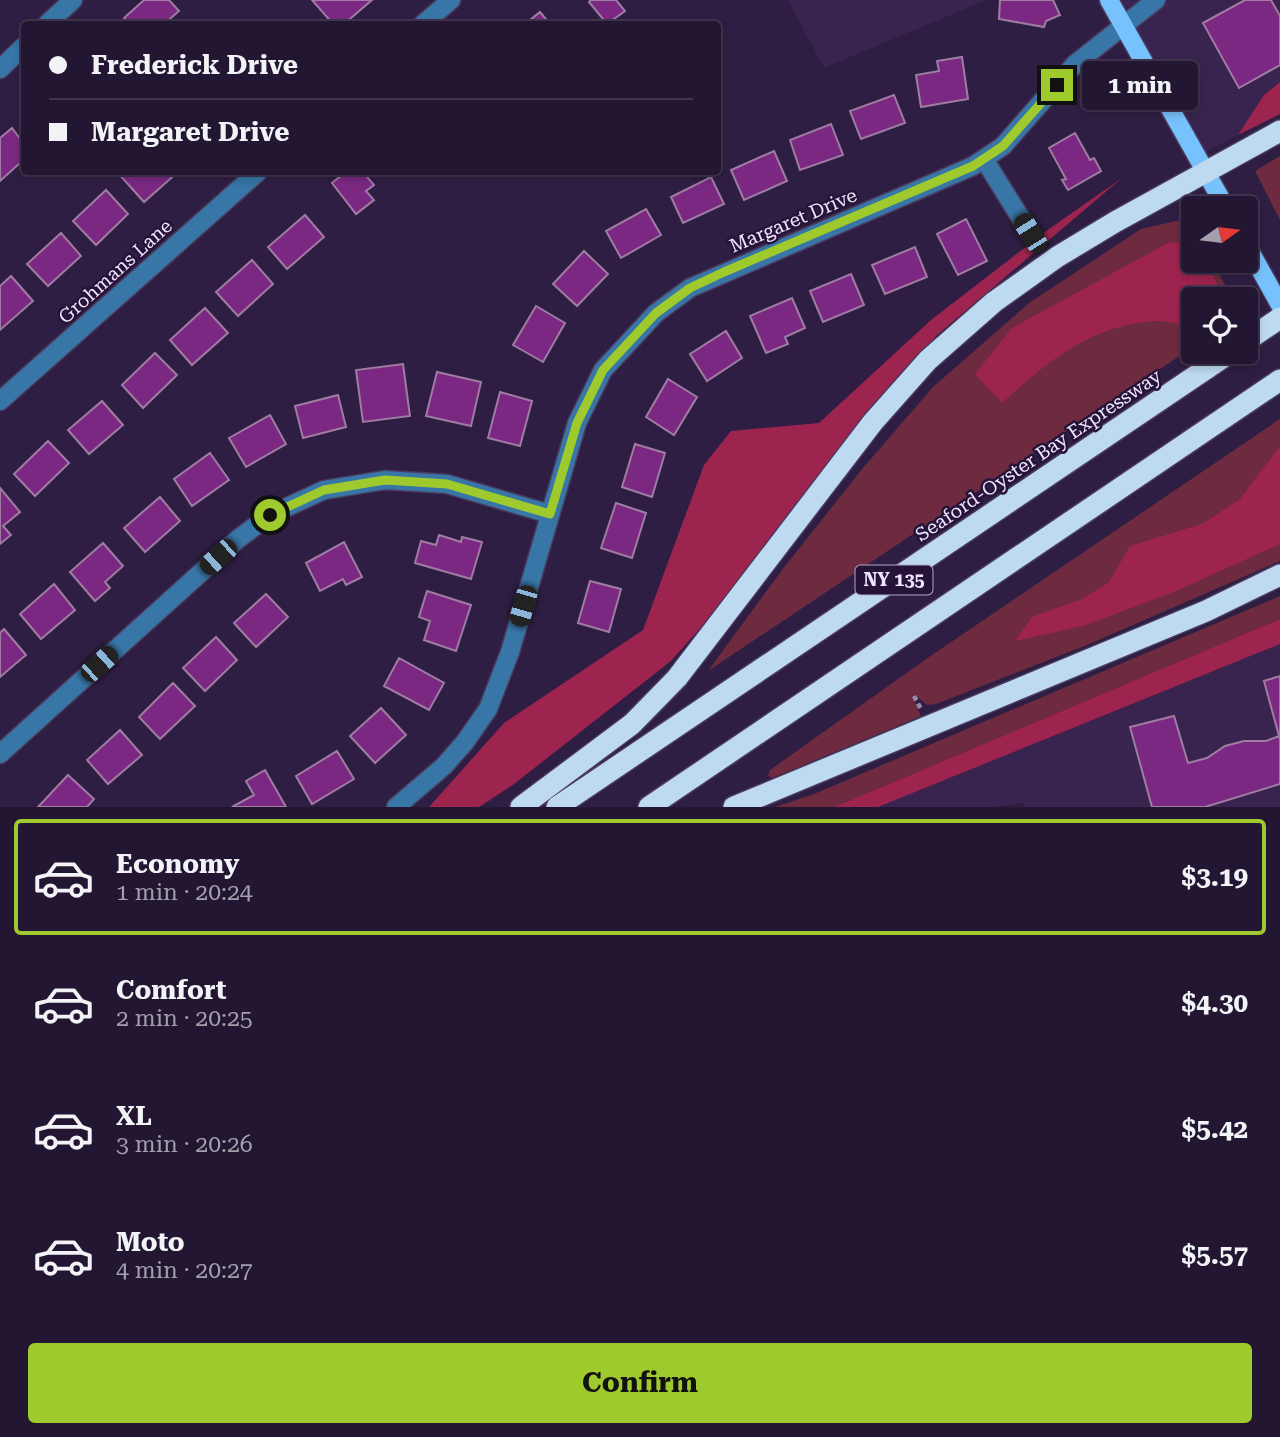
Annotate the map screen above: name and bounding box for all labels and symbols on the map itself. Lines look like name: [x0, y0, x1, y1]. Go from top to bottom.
callout: 1 min: [1082, 60, 1197, 110]
route end: [1041, 69, 1073, 101]
street label: Margaret Drive: [726, 183, 860, 258]
north arrow: [1181, 196, 1258, 273]
car: [1010, 210, 1051, 256]
street label: Grohmans Lane: [54, 214, 177, 328]
street label: Seaford-Oyster Bay Expressway: [911, 364, 1166, 546]
route start: [254, 499, 286, 531]
car: [196, 535, 241, 579]
road number: NY 135: [856, 566, 932, 594]
car: [508, 583, 539, 629]
car: [77, 642, 122, 686]

